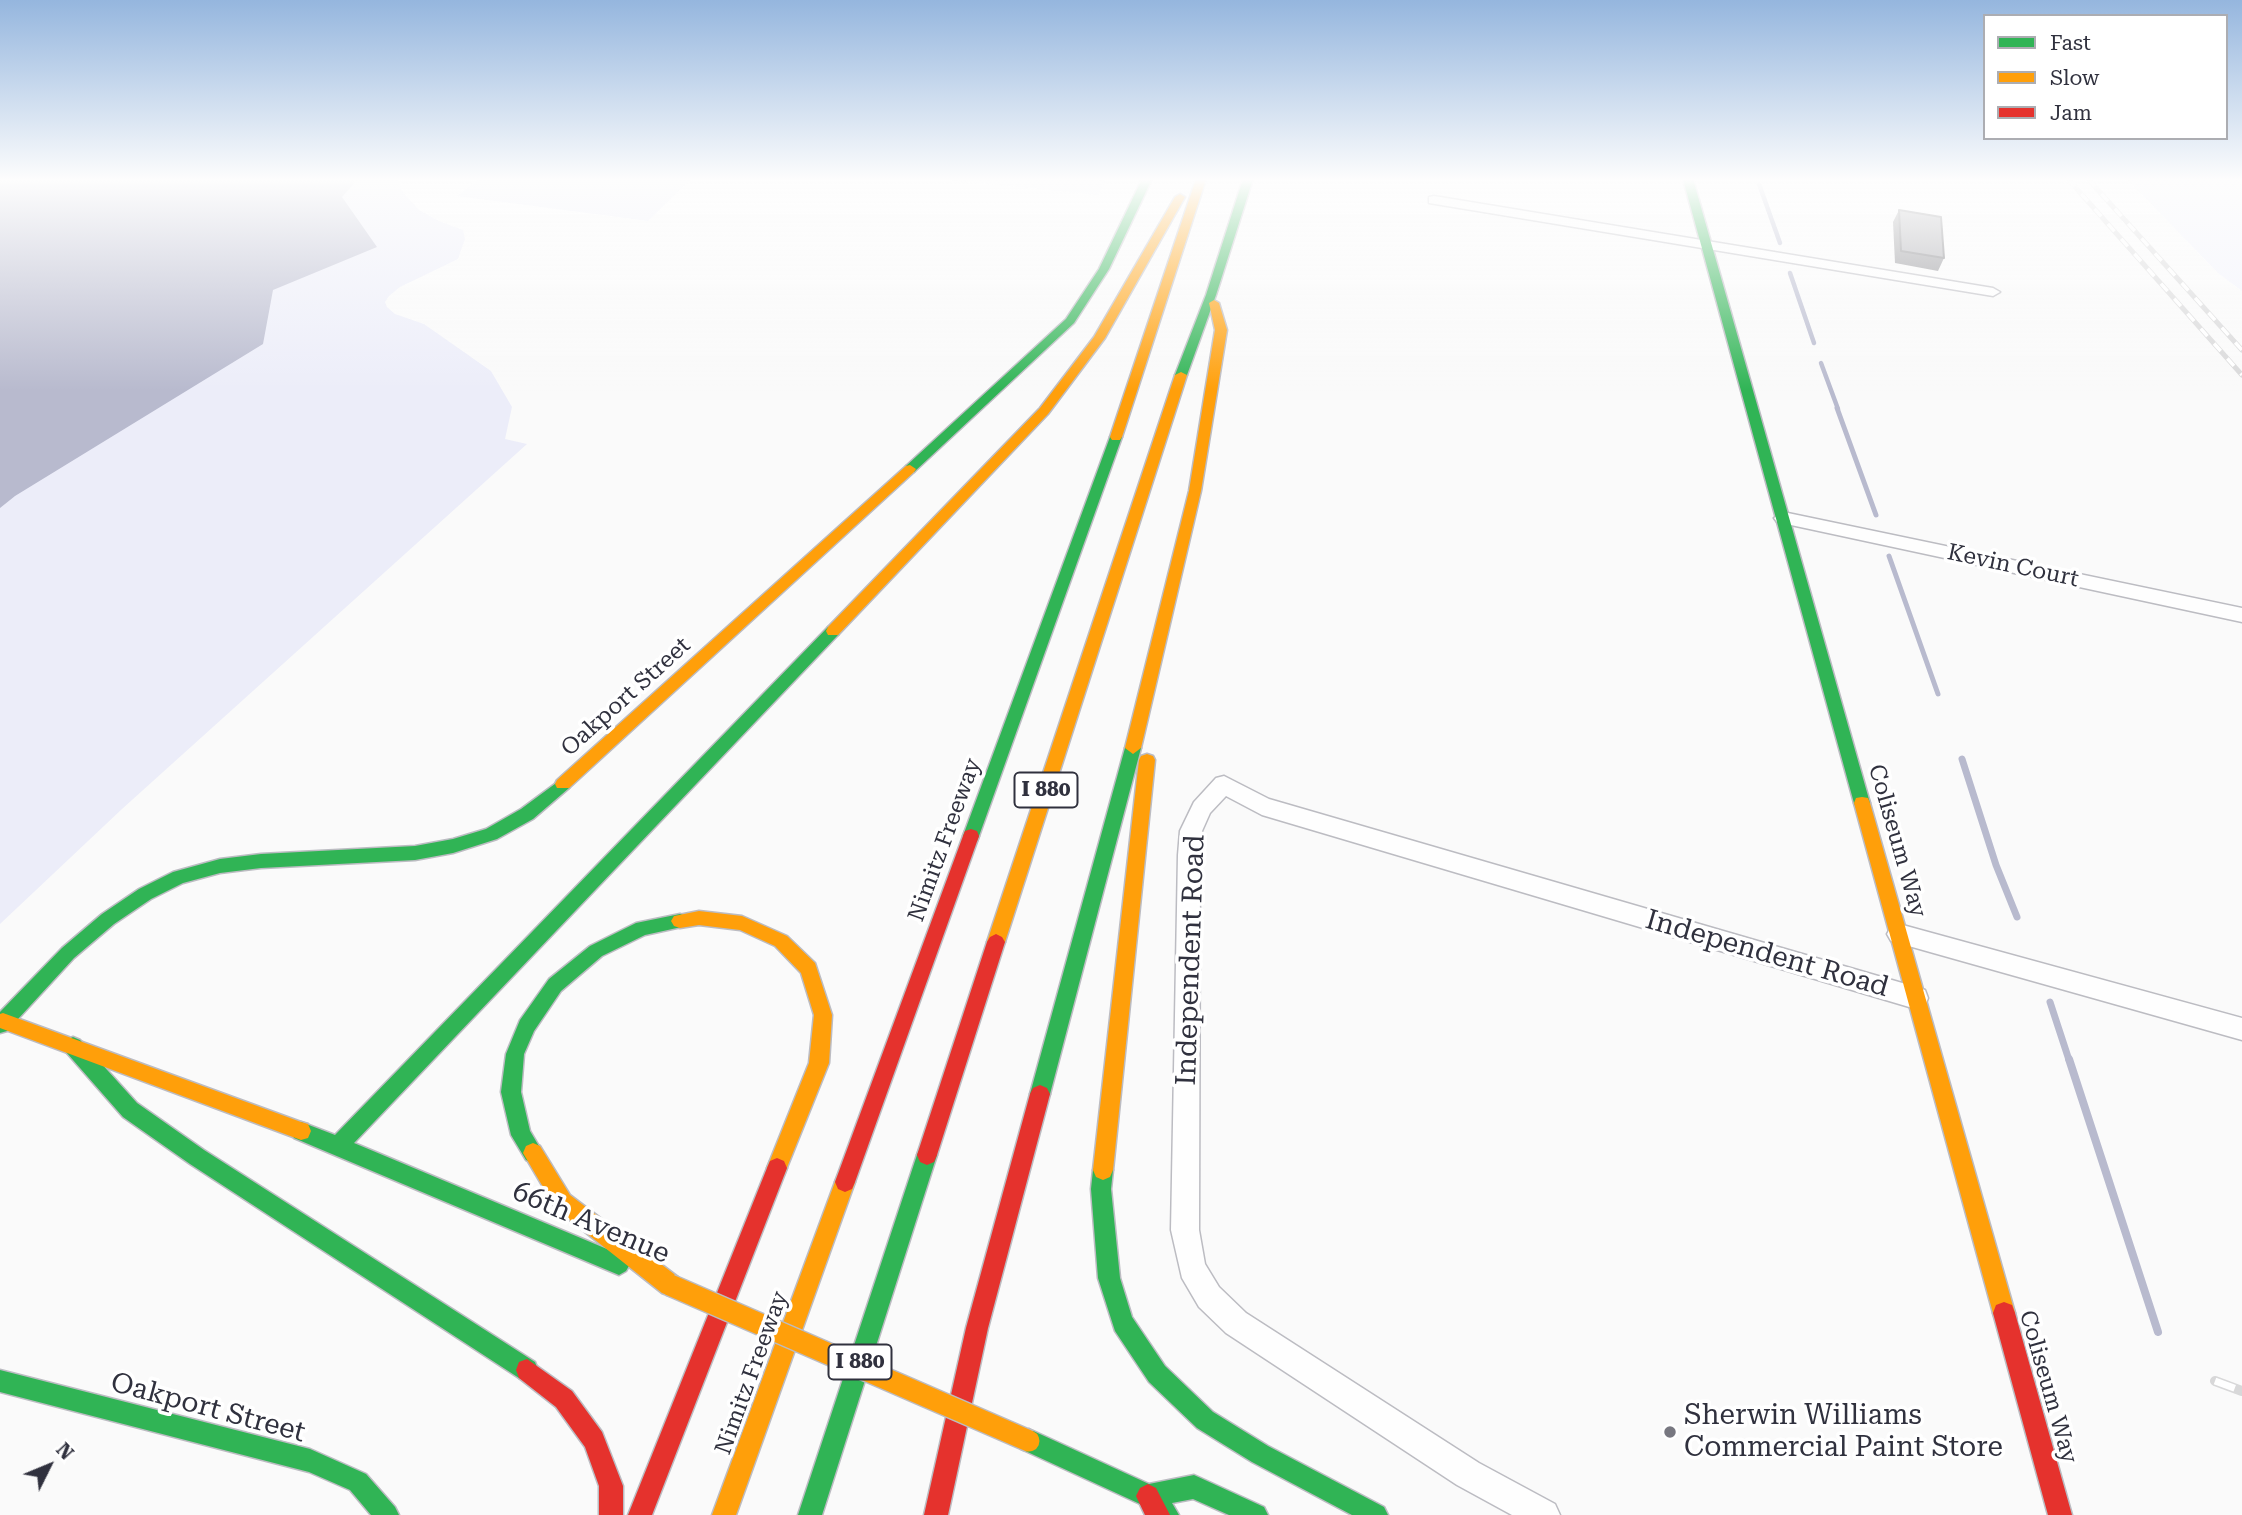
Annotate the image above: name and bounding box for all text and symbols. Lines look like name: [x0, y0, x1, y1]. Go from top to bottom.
legend: [1983, 14, 2228, 140]
text: Fast: [2050, 31, 2091, 55]
text: Slow: [2050, 66, 2099, 90]
text: Jam: [2050, 101, 2092, 125]
street label: Kevin Court: [1945, 539, 2081, 593]
street label: Oakport Street: [556, 632, 696, 762]
street label: Nimitz Freeway: [903, 755, 987, 925]
street label: Coliseum Way: [1862, 761, 1932, 921]
road number: I 880: [1014, 772, 1078, 808]
street label: Independent Road: [1170, 834, 1212, 1086]
street label: Independent Road: [1642, 903, 1892, 1005]
street label: 66th Avenue: [507, 1175, 675, 1271]
street label: Nimitz Freeway: [710, 1288, 794, 1458]
street label: Coliseum Way: [2013, 1307, 2083, 1467]
road number: I 880: [828, 1344, 892, 1380]
street label: Oakport Street: [107, 1366, 309, 1450]
place label: Sherwin Williams Commercial Paint Store: [1684, 1399, 2003, 1465]
marker: Sherwin Williams Commercial Paint Store: [1662, 1424, 1678, 1440]
north arrow: [14, 1431, 84, 1501]
text: N: [51, 1438, 78, 1465]

